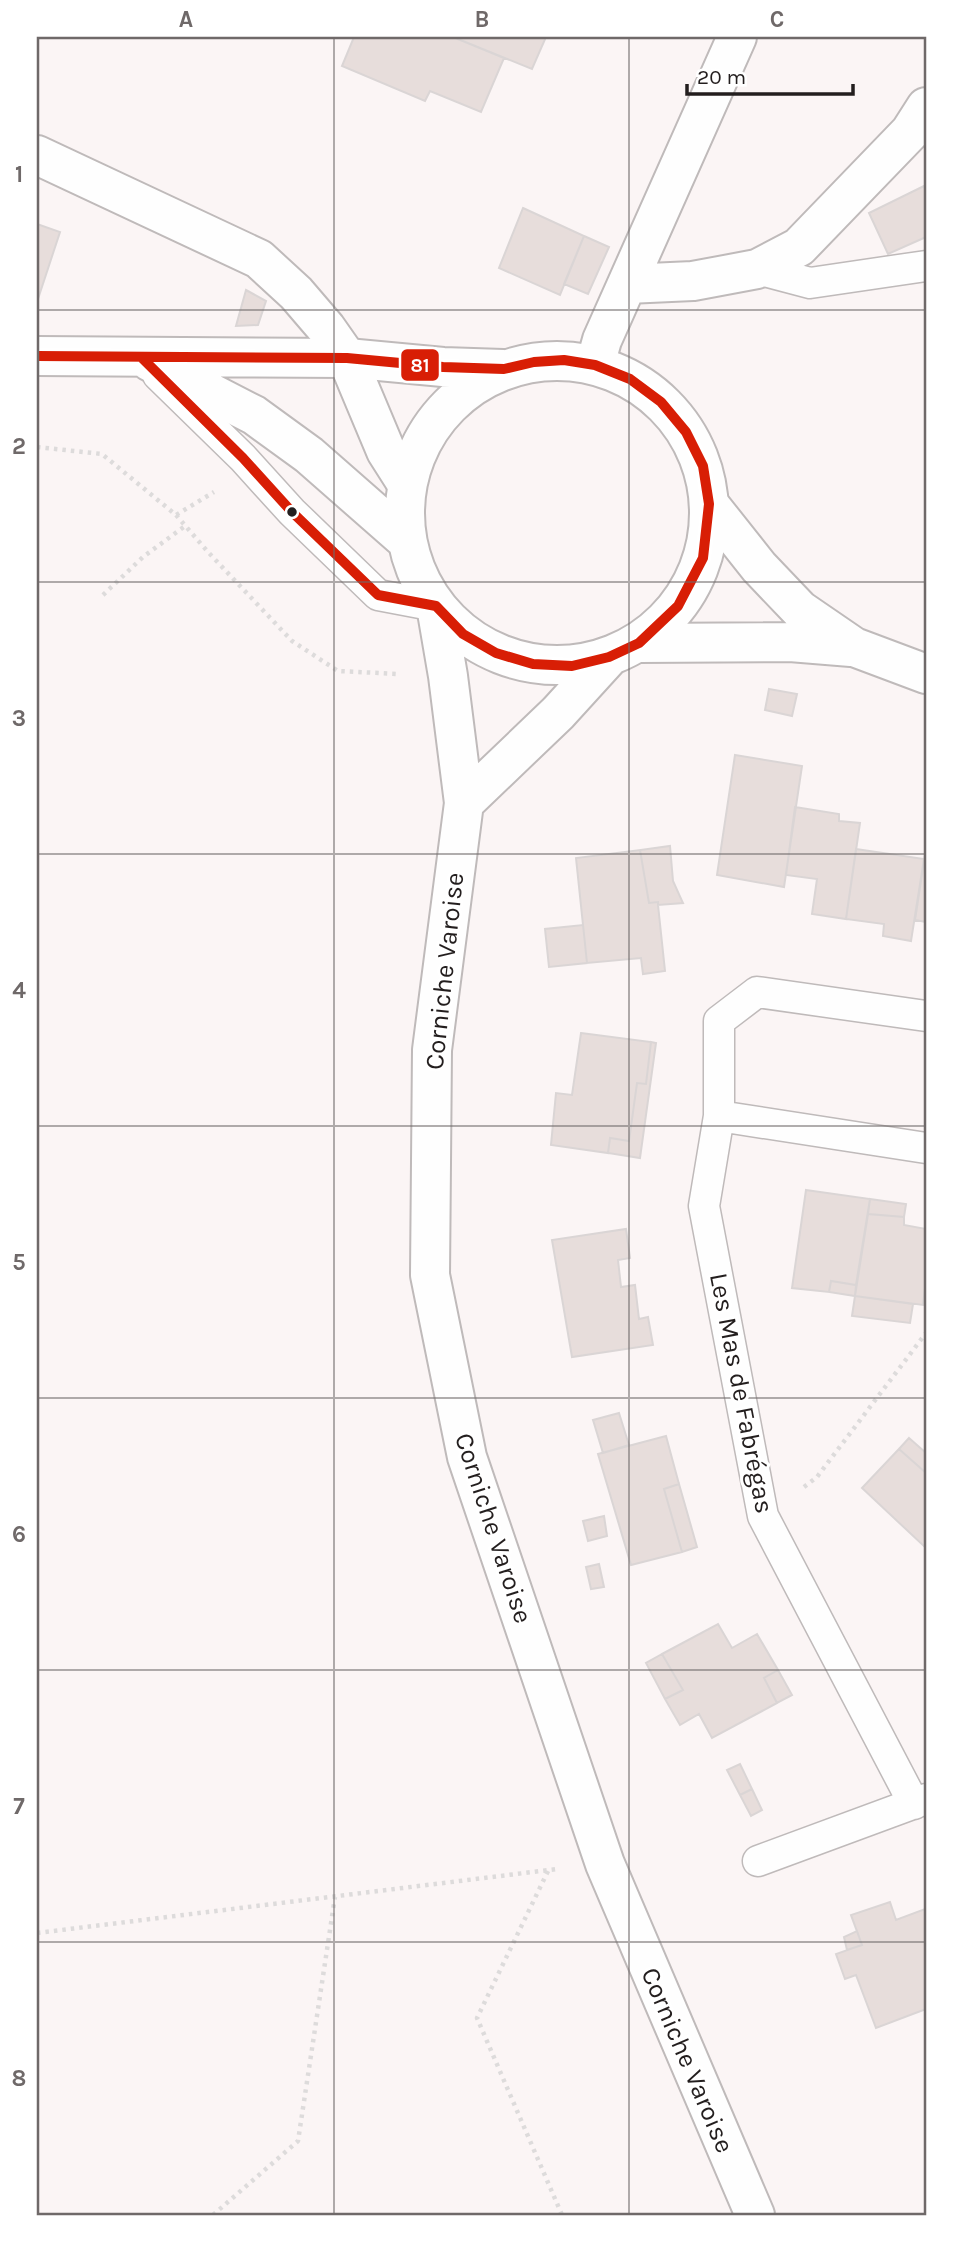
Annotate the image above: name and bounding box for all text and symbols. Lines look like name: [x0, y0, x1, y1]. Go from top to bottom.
text: A: [179, 6, 193, 33]
text: B: [475, 6, 489, 33]
text: C: [770, 6, 784, 33]
scale bar: [687, 52, 853, 96]
text: 20 m: [697, 65, 746, 89]
text: 1: [15, 161, 23, 188]
line badge: 81: [400, 348, 440, 382]
text: 81: [410, 355, 430, 377]
text: 2: [12, 433, 26, 460]
unlabelled marker: [285, 505, 299, 519]
text: 3: [12, 705, 26, 732]
street label: Corniche Varoise: [419, 871, 470, 1071]
text: 4: [12, 977, 26, 1004]
text: 5: [12, 1249, 26, 1276]
street label: Les Mas de Fabrégas: [703, 1270, 780, 1516]
street label: Corniche Varoise: [448, 1429, 539, 1627]
text: 6: [12, 1521, 26, 1548]
text: 7: [13, 1793, 25, 1820]
street label: Corniche Varoise: [635, 1963, 741, 2157]
text: 8: [12, 2065, 26, 2092]

